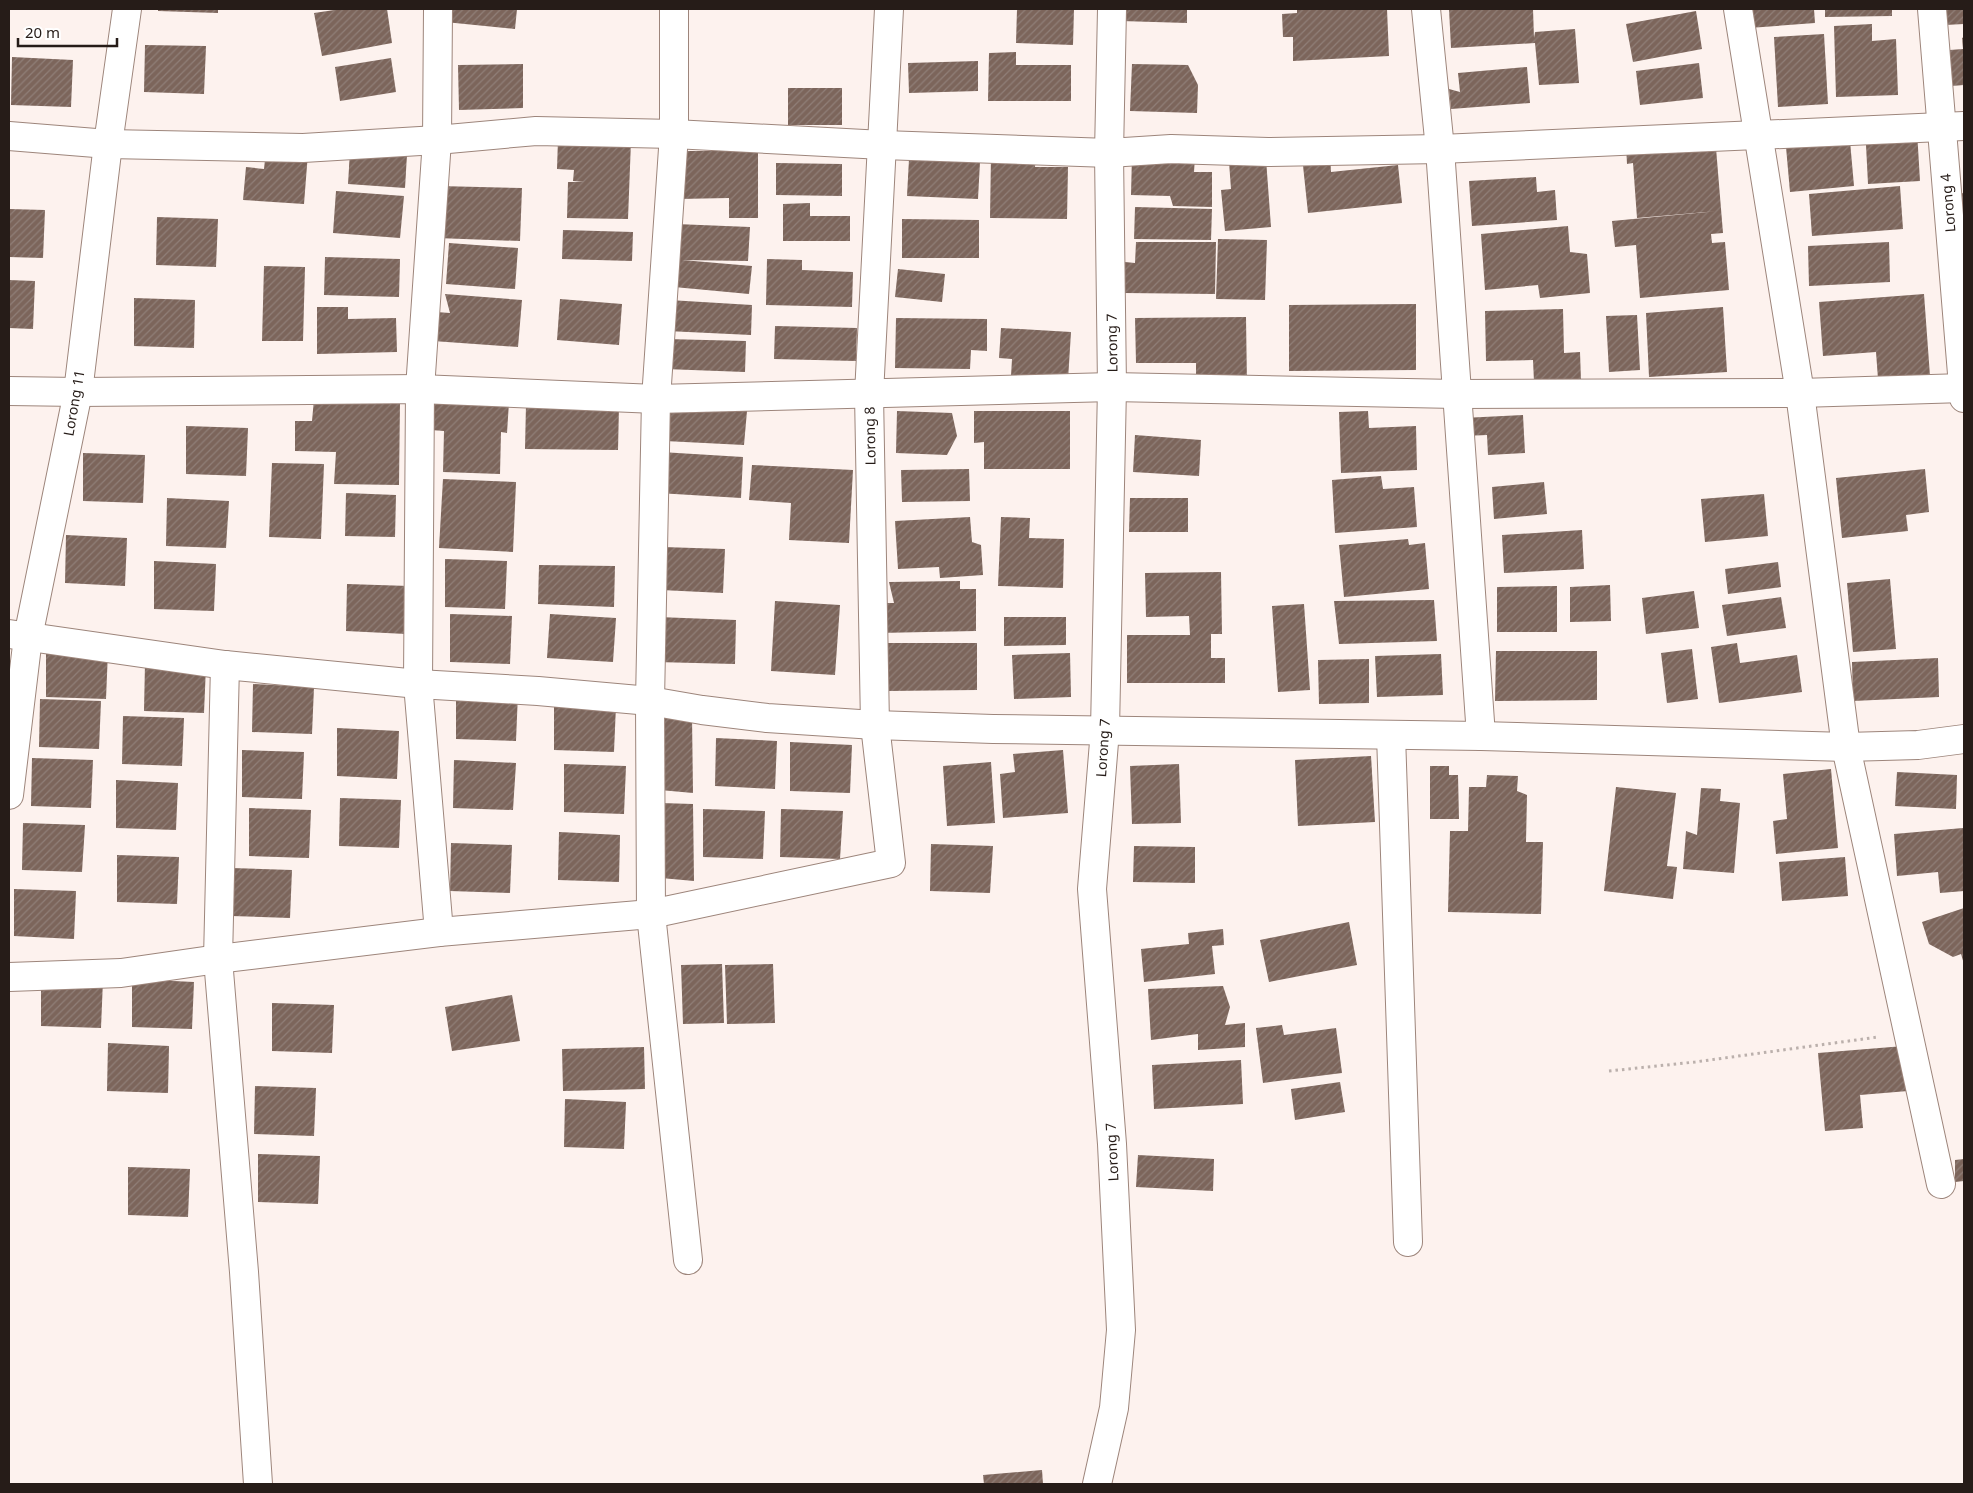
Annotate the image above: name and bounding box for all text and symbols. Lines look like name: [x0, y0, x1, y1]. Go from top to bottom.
scale bar: [18, 15, 116, 47]
text: 20 m: [25, 22, 60, 42]
street label: Lorong 4: [1935, 173, 1960, 233]
street label: Lorong 7: [1101, 313, 1122, 373]
street label: Lorong 11: [58, 368, 89, 437]
street label: Lorong 8: [859, 406, 880, 466]
street label: Lorong 7: [1091, 718, 1114, 778]
street label: Lorong 7: [1100, 1122, 1123, 1182]

